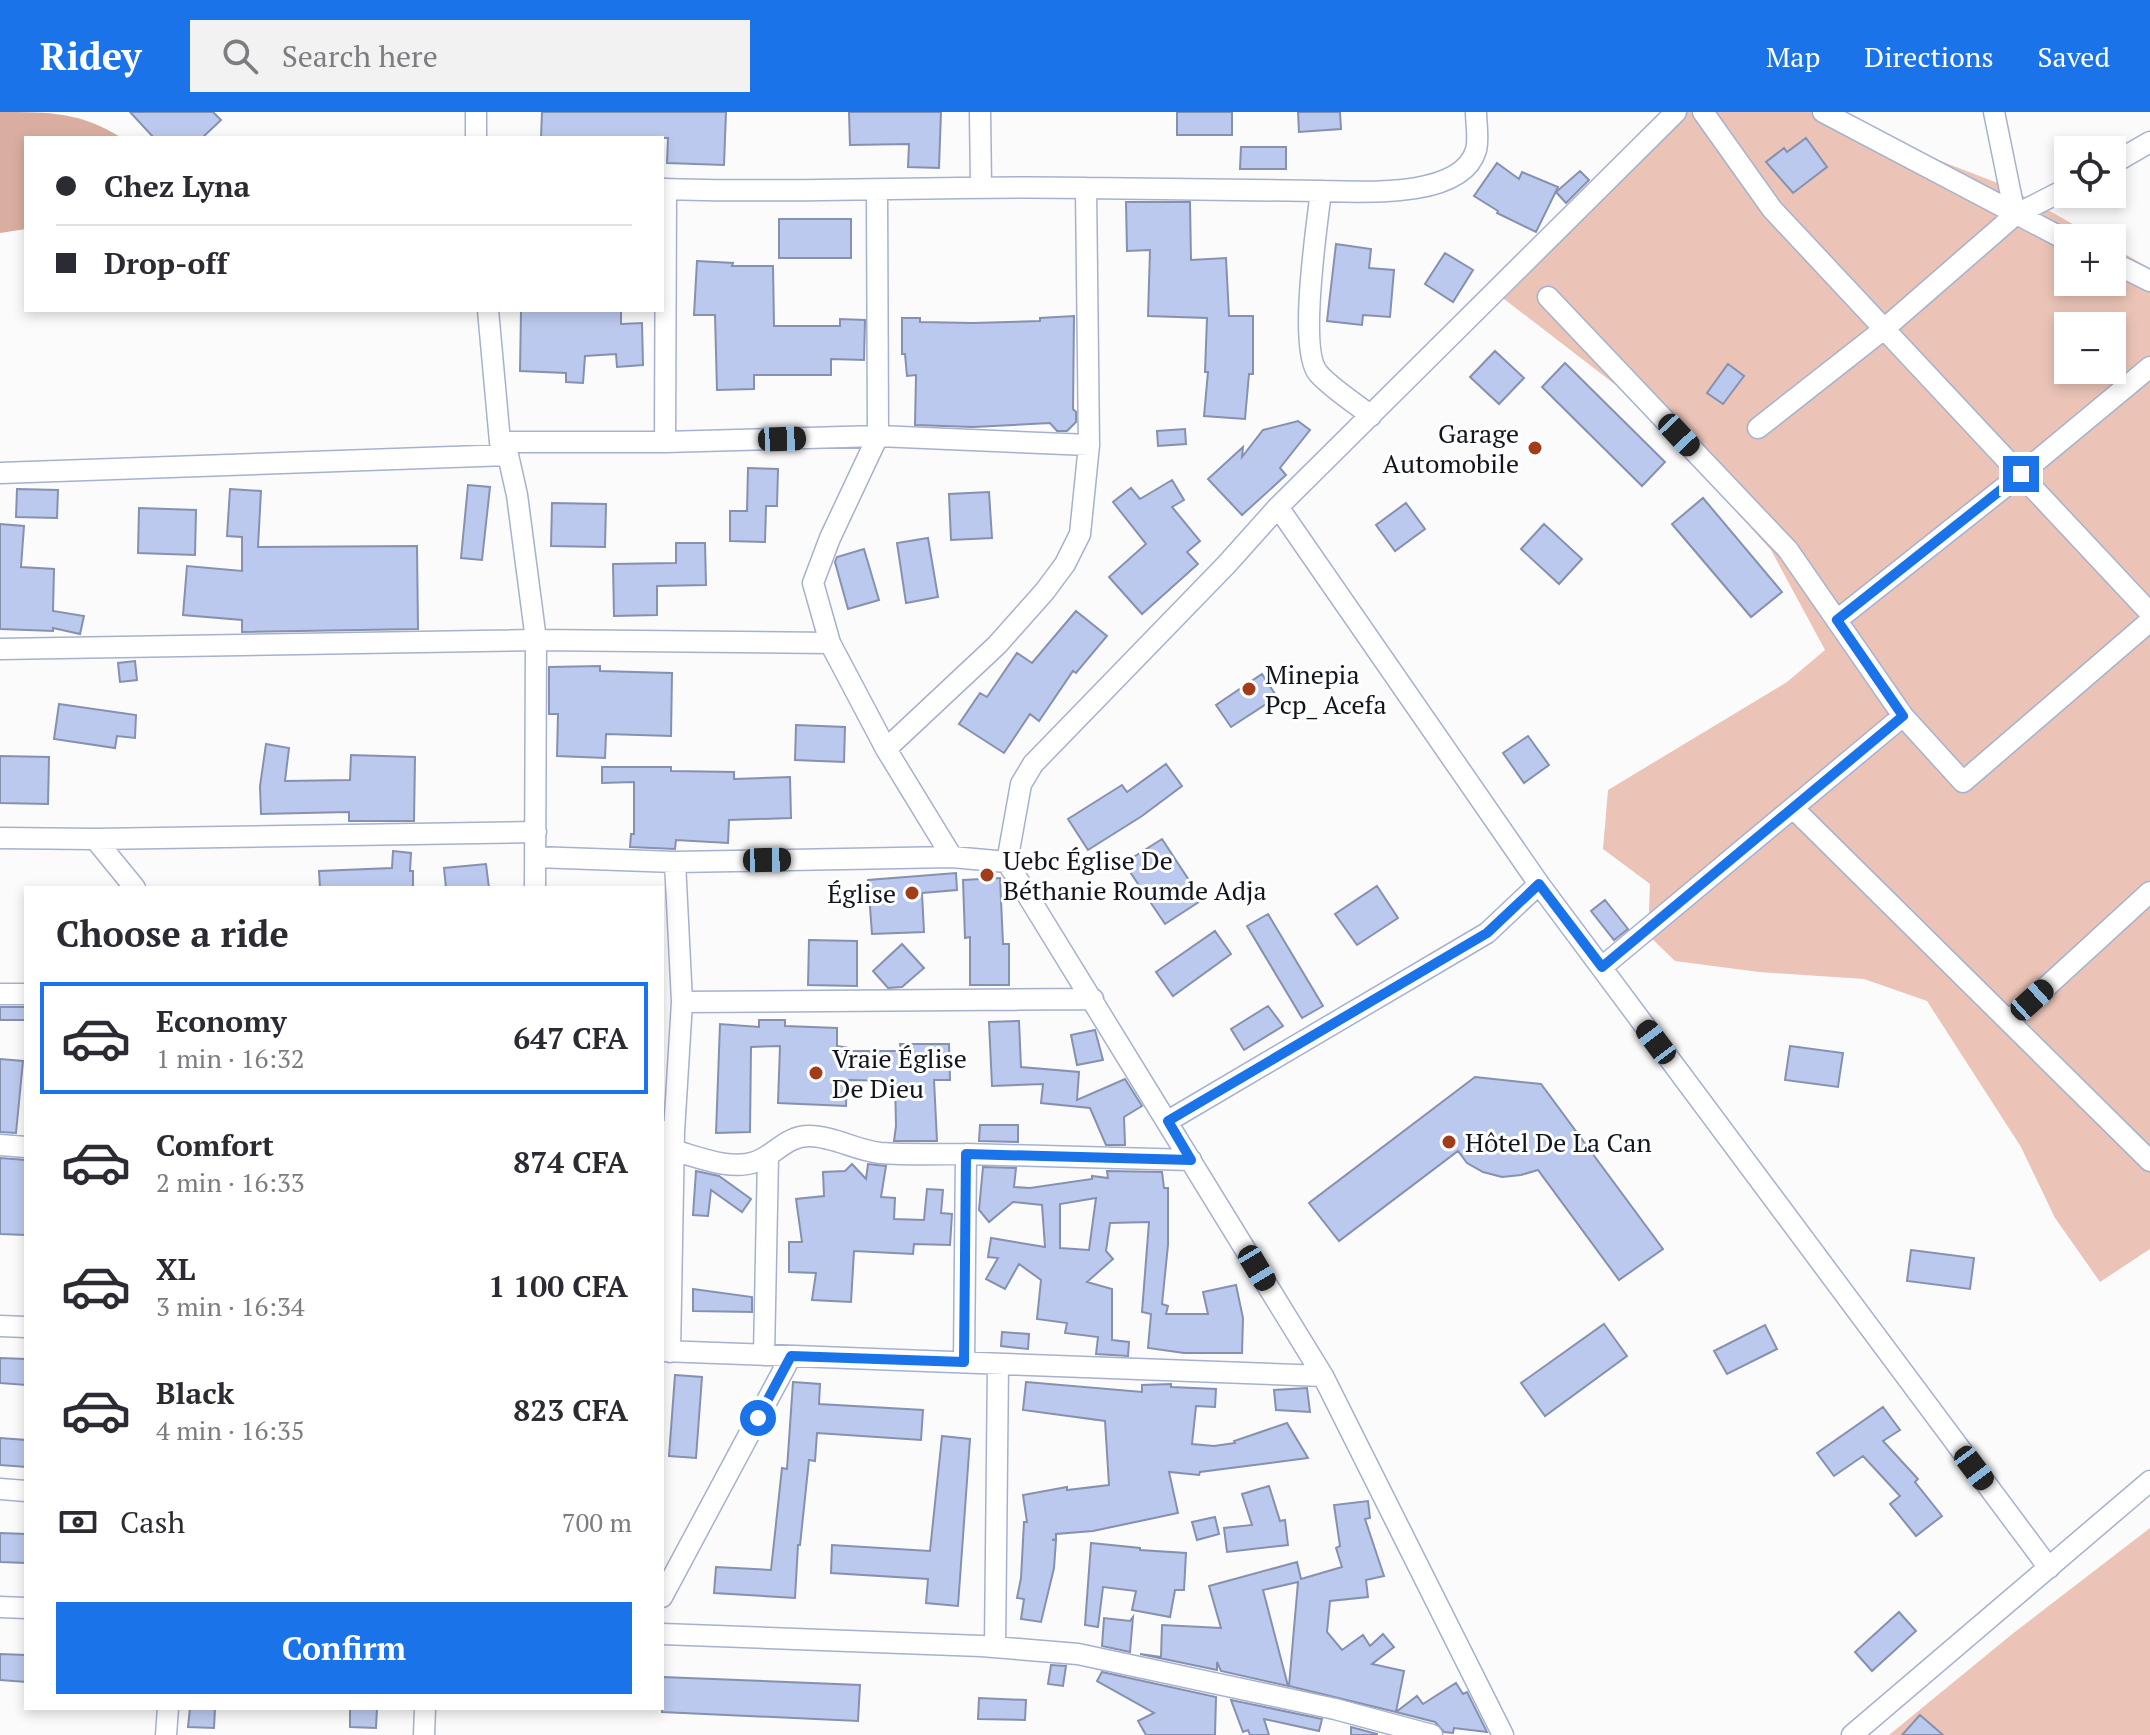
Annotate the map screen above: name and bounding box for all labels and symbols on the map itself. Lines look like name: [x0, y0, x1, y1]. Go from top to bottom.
car: [1654, 409, 1704, 461]
place label: Garage Automobile: [1383, 416, 1519, 480]
car: [758, 426, 806, 452]
marker: Garage Automobile: [1526, 439, 1544, 457]
route end: [2003, 456, 2039, 492]
place label: Minepia Pcp_ Acefa: [1265, 657, 1387, 721]
marker: Minepia Pcp_ Acefa: [1240, 680, 1258, 698]
place label: Uebc Église De Béthanie Roumde Adja: [1003, 843, 1267, 907]
car: [743, 848, 791, 872]
marker: Uebc Église De Béthanie Roumde Adja: [978, 866, 996, 884]
place label: Église: [827, 876, 896, 910]
marker: Église: [903, 884, 921, 902]
car: [2006, 975, 2058, 1025]
car: [1632, 1016, 1680, 1068]
place label: Vraie Église De Dieu: [832, 1041, 967, 1105]
marker: Vraie Église De Dieu: [807, 1064, 825, 1082]
place label: Hôtel De La Can: [1465, 1125, 1652, 1159]
marker: Hôtel De La Can: [1440, 1133, 1458, 1151]
car: [1234, 1241, 1280, 1295]
route start: [740, 1400, 776, 1436]
car: [1950, 1442, 1998, 1494]

